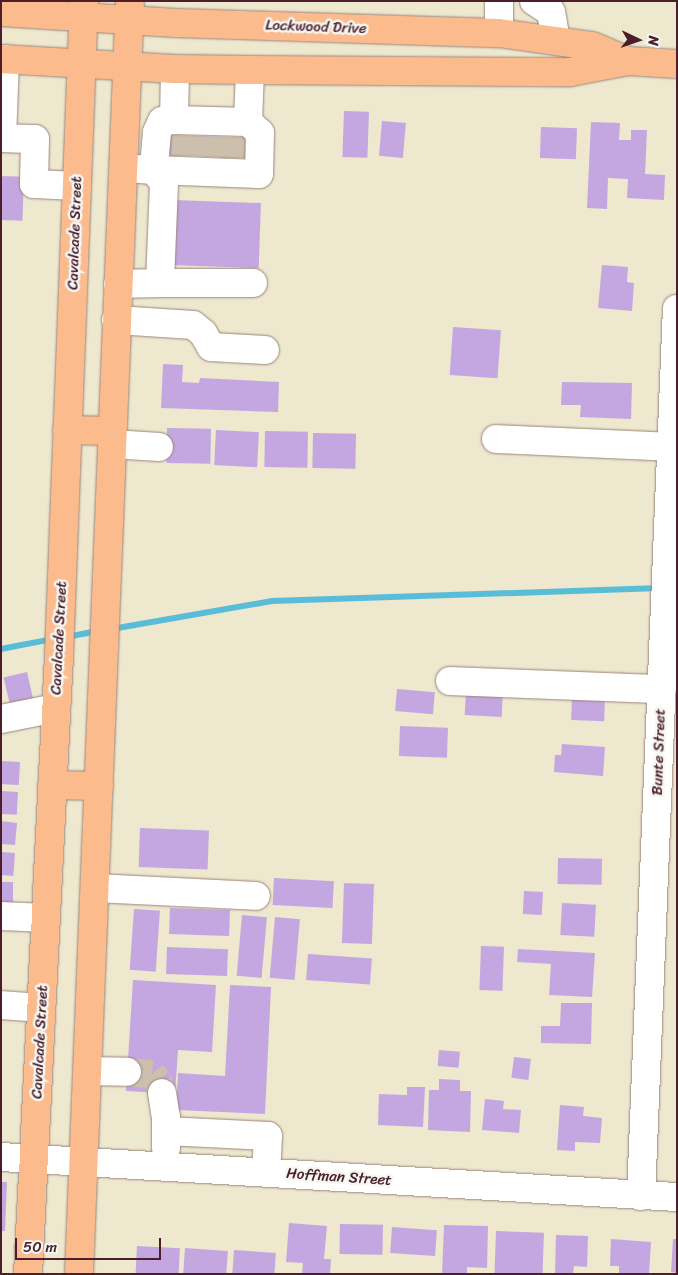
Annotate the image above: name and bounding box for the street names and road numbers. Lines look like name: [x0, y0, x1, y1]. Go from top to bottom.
street label: Lockwood Drive: [265, 16, 367, 38]
street label: Cavalcade Street: [64, 176, 86, 290]
street label: Cavalcade Street: [47, 581, 71, 695]
street label: Bunte Street: [648, 708, 670, 796]
street label: Cavalcade Street: [28, 985, 52, 1099]
street label: Hoffman Street: [285, 1164, 393, 1190]

